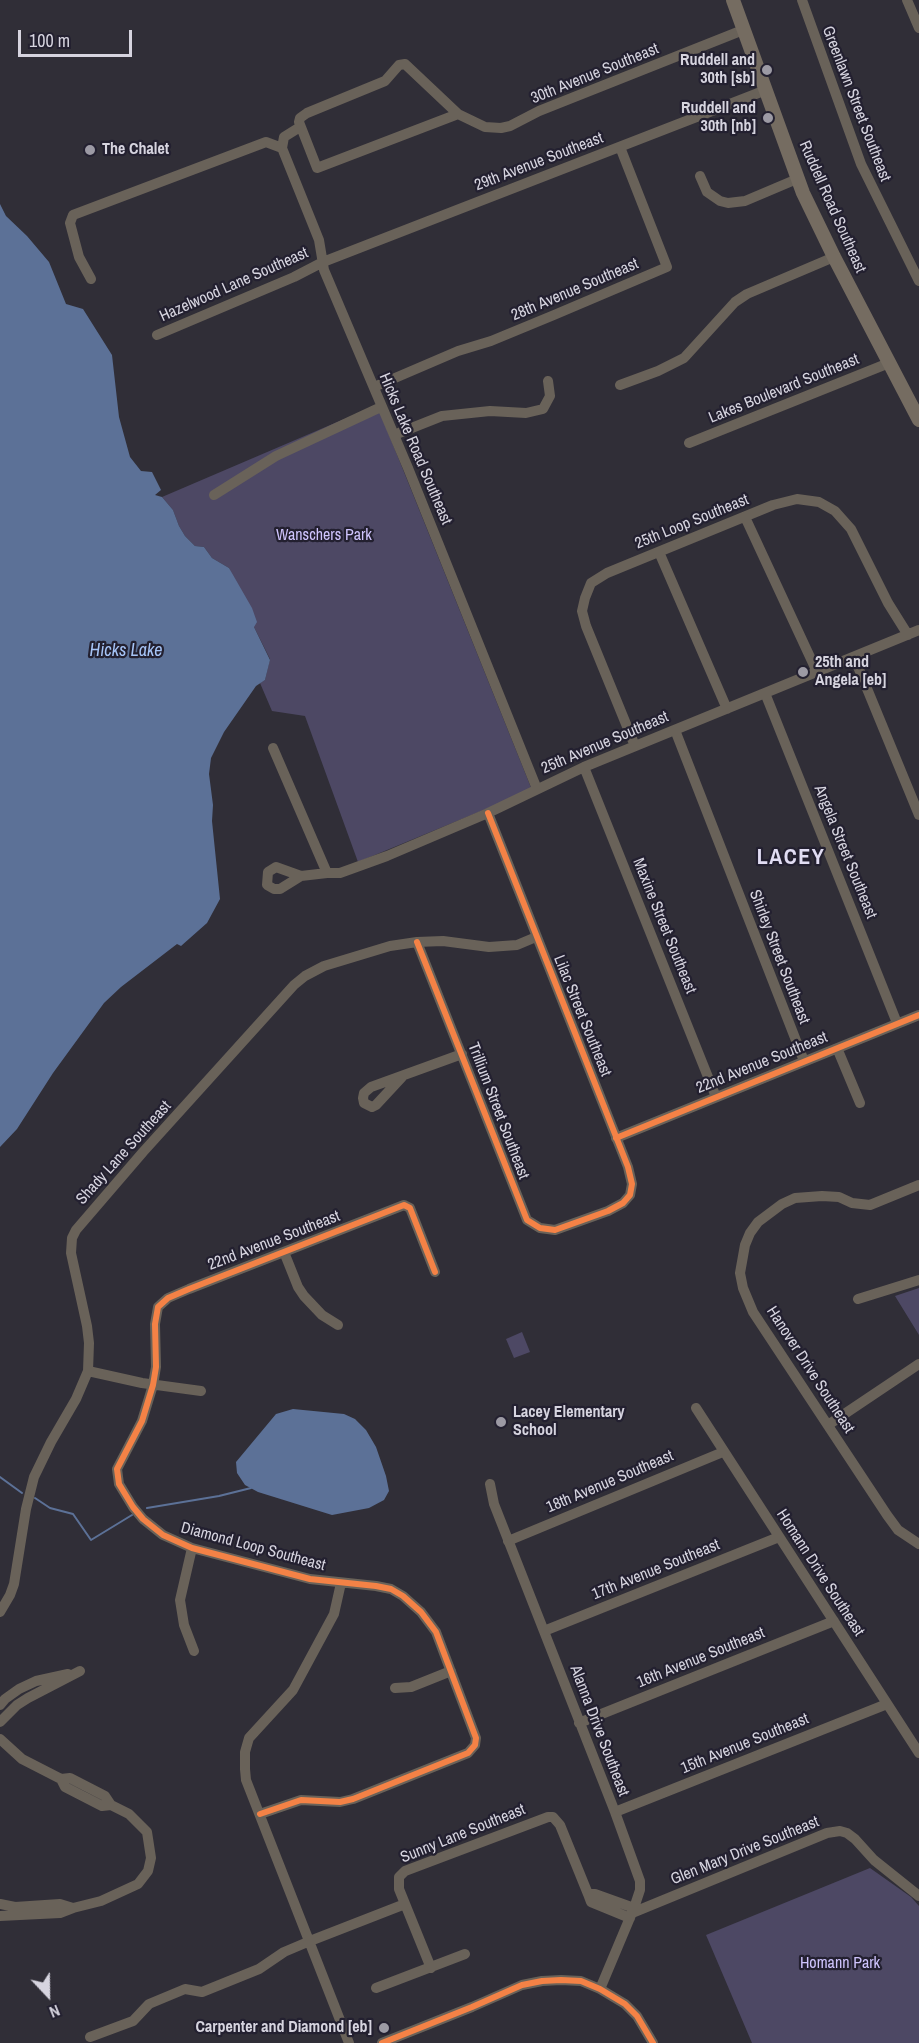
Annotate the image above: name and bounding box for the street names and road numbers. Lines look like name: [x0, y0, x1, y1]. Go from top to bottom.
street label: Greenlawn Street Southeast: [818, 24, 894, 184]
street label: 30th Avenue Southeast: [528, 40, 662, 108]
street label: 29th Avenue Southeast: [472, 129, 606, 195]
street label: Ruddell Road Southeast: [794, 138, 870, 276]
street label: Hazelwood Lane Southeast: [157, 244, 311, 326]
street label: 28th Avenue Southeast: [509, 255, 641, 325]
street label: Lakes Boulevard Southeast: [706, 350, 862, 428]
street label: Hicks Lake Road Southeast: [374, 370, 456, 528]
street label: 25th Loop Southeast: [632, 490, 752, 554]
street label: 25th Avenue Southeast: [539, 708, 671, 778]
street label: Angela Street Southeast: [809, 782, 881, 922]
street label: Maxine Street Southeast: [628, 855, 700, 997]
street label: Shirley Street Southeast: [745, 887, 813, 1027]
street label: Lilac Street Southeast: [549, 953, 615, 1079]
street label: 22nd Avenue Southeast: [694, 1028, 830, 1098]
street label: Trillium Street Southeast: [463, 1040, 533, 1182]
street label: Shady Lane Southeast: [72, 1097, 176, 1209]
street label: 22nd Avenue Southeast: [205, 1207, 343, 1275]
street label: Hanover Drive Southeast: [762, 1303, 858, 1437]
street label: 18th Avenue Southeast: [544, 1447, 676, 1517]
street label: Homann Drive Southeast: [772, 1506, 868, 1640]
street label: Diamond Loop Southeast: [179, 1518, 327, 1576]
street label: 17th Avenue Southeast: [589, 1536, 723, 1604]
street label: 16th Avenue Southeast: [634, 1624, 768, 1692]
street label: Alanna Drive Southeast: [565, 1663, 633, 1799]
street label: 15th Avenue Southeast: [678, 1710, 812, 1778]
street label: Sunny Lane Southeast: [398, 1800, 528, 1868]
street label: Glen Mary Drive Southeast: [668, 1812, 822, 1890]

